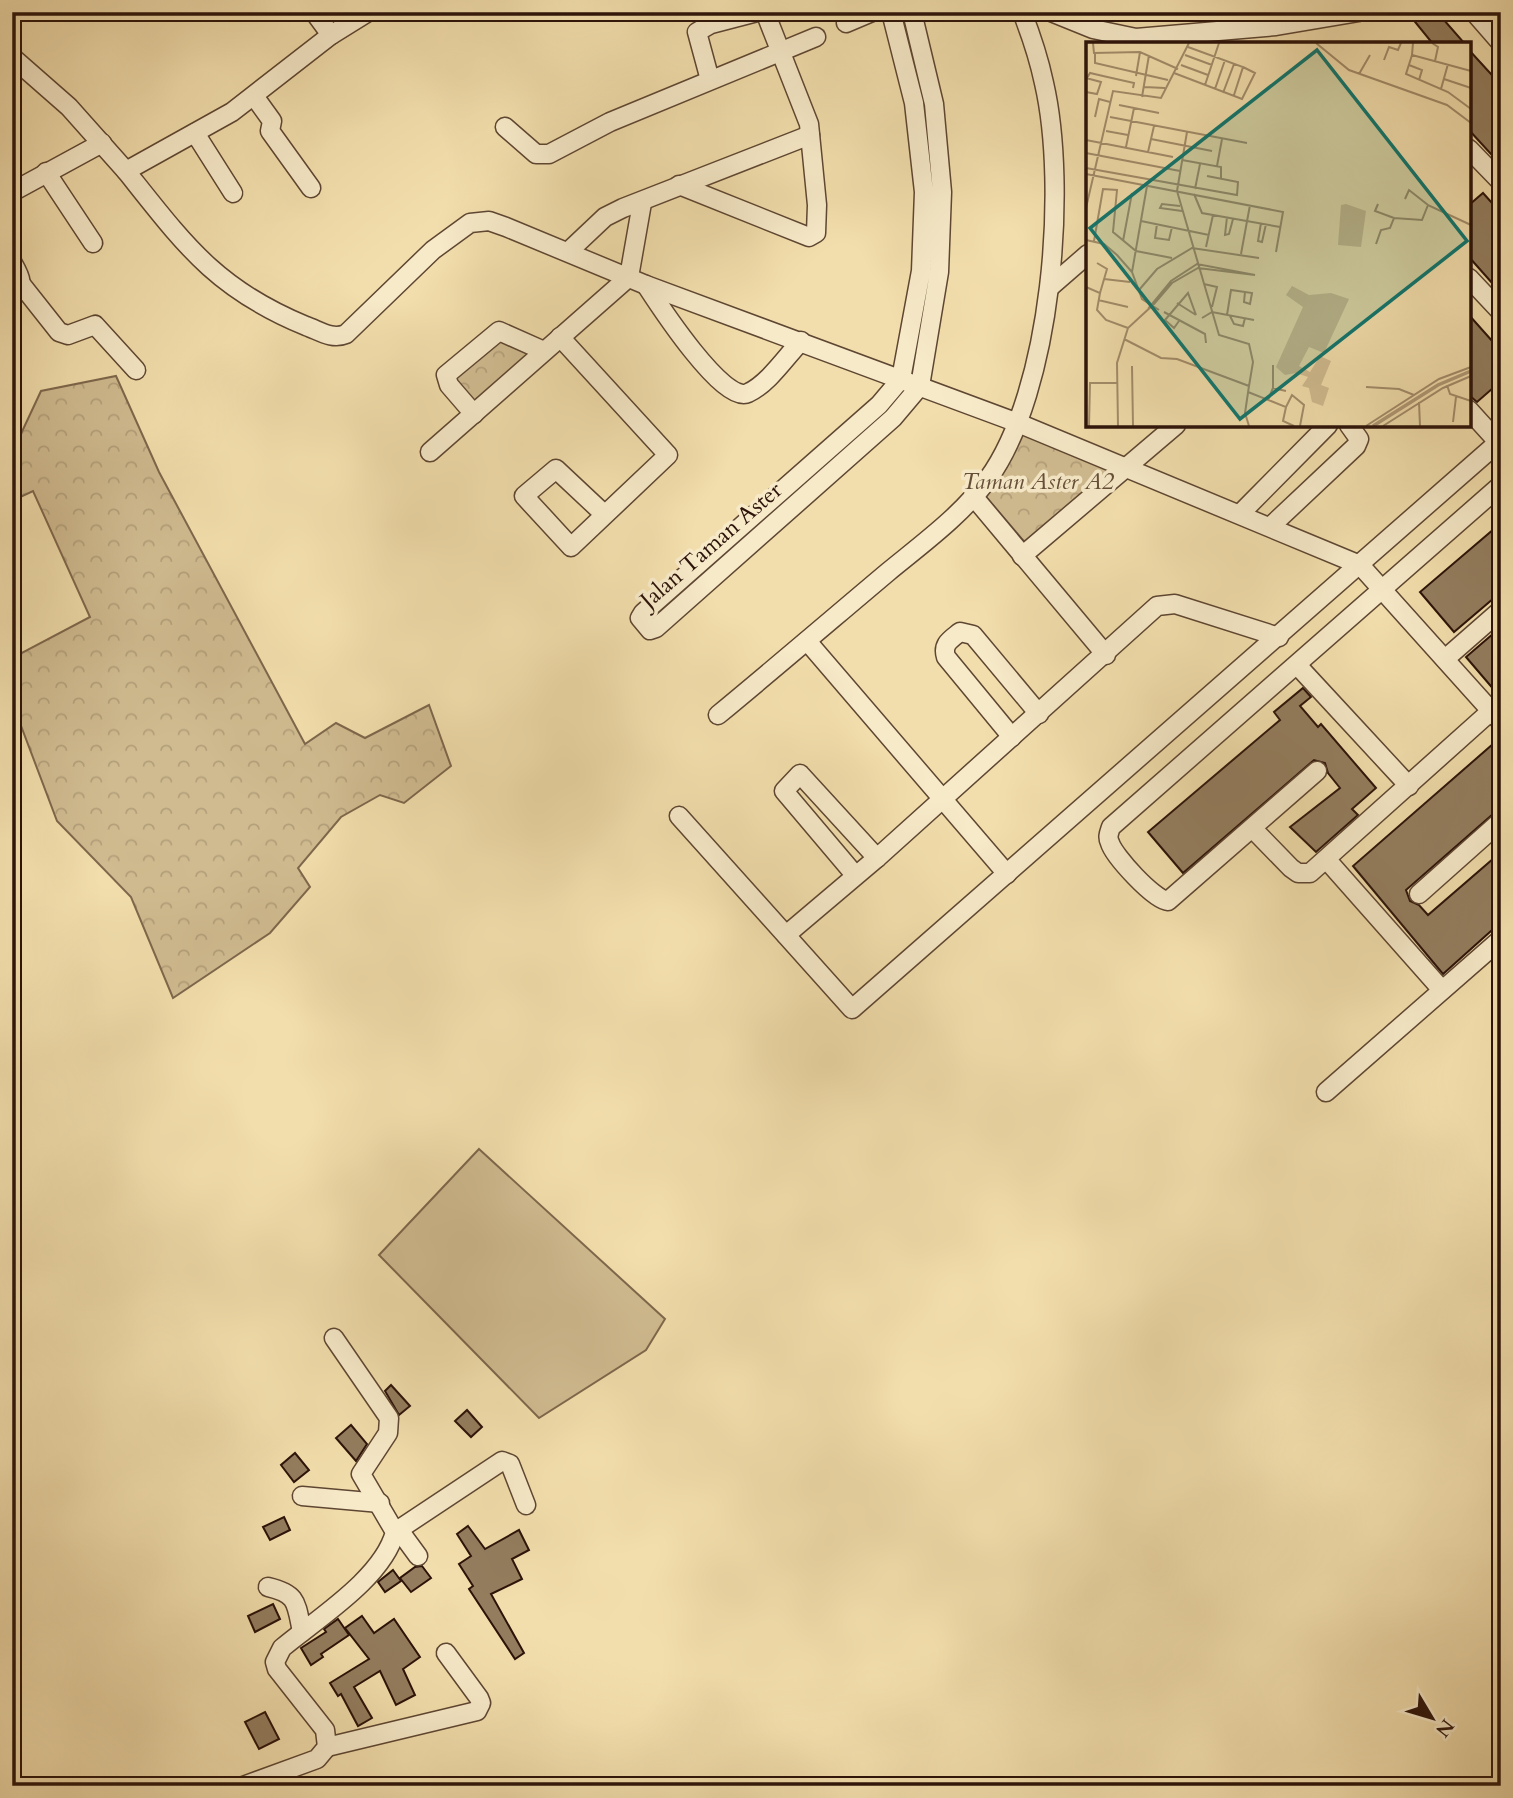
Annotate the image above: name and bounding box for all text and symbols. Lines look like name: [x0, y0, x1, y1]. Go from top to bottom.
inset map: [1086, 42, 1471, 427]
park label: Taman Aster A2: [962, 466, 1114, 497]
street label: Jalan Taman Aster: [631, 474, 789, 617]
north arrow: [1398, 1682, 1468, 1752]
text: N: [1429, 1713, 1460, 1743]

